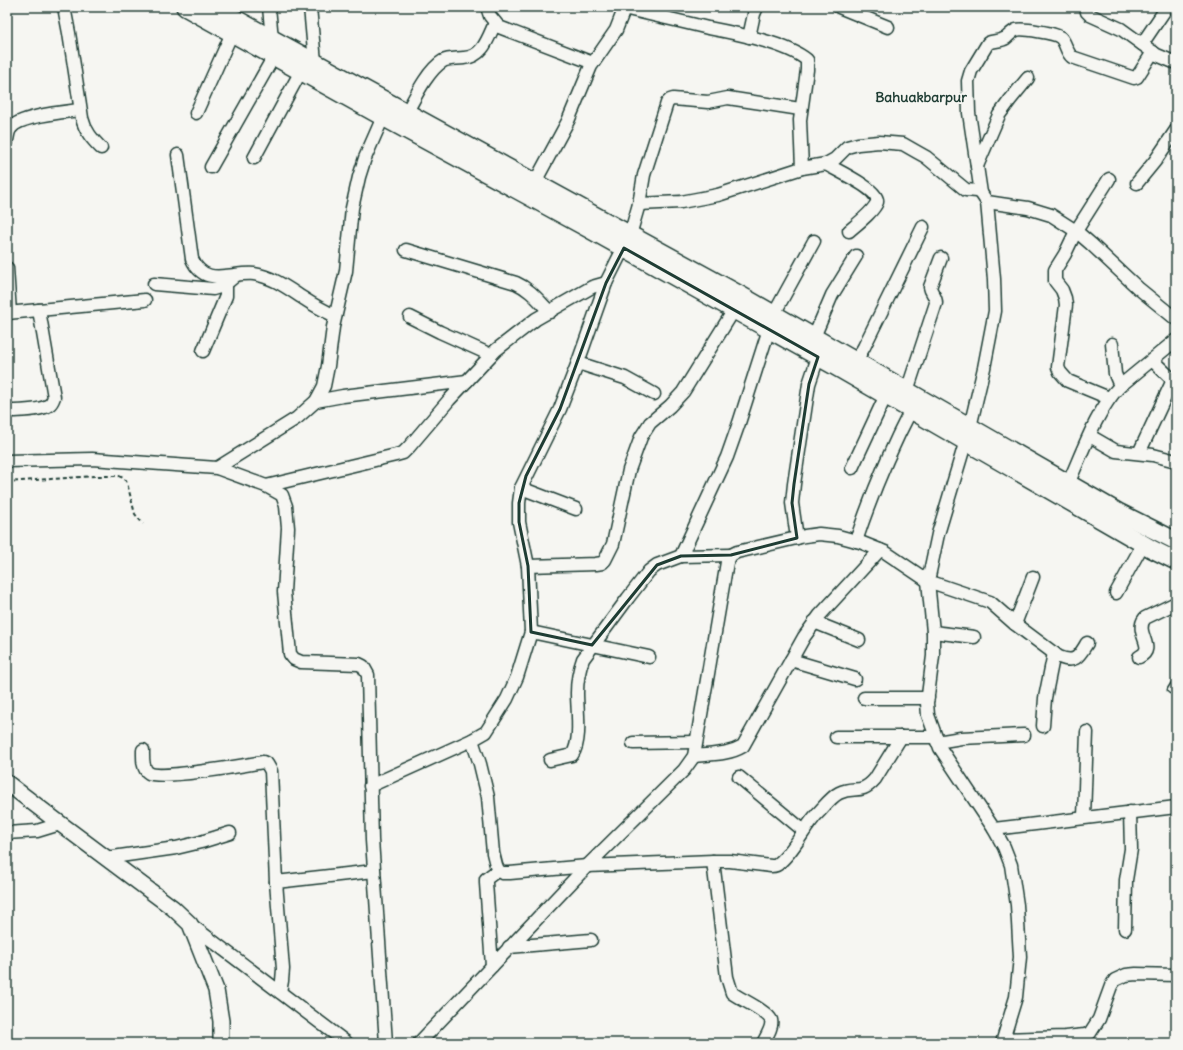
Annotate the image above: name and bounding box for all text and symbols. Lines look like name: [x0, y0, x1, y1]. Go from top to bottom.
district label: Bahuakbarpur: [875, 88, 967, 106]

